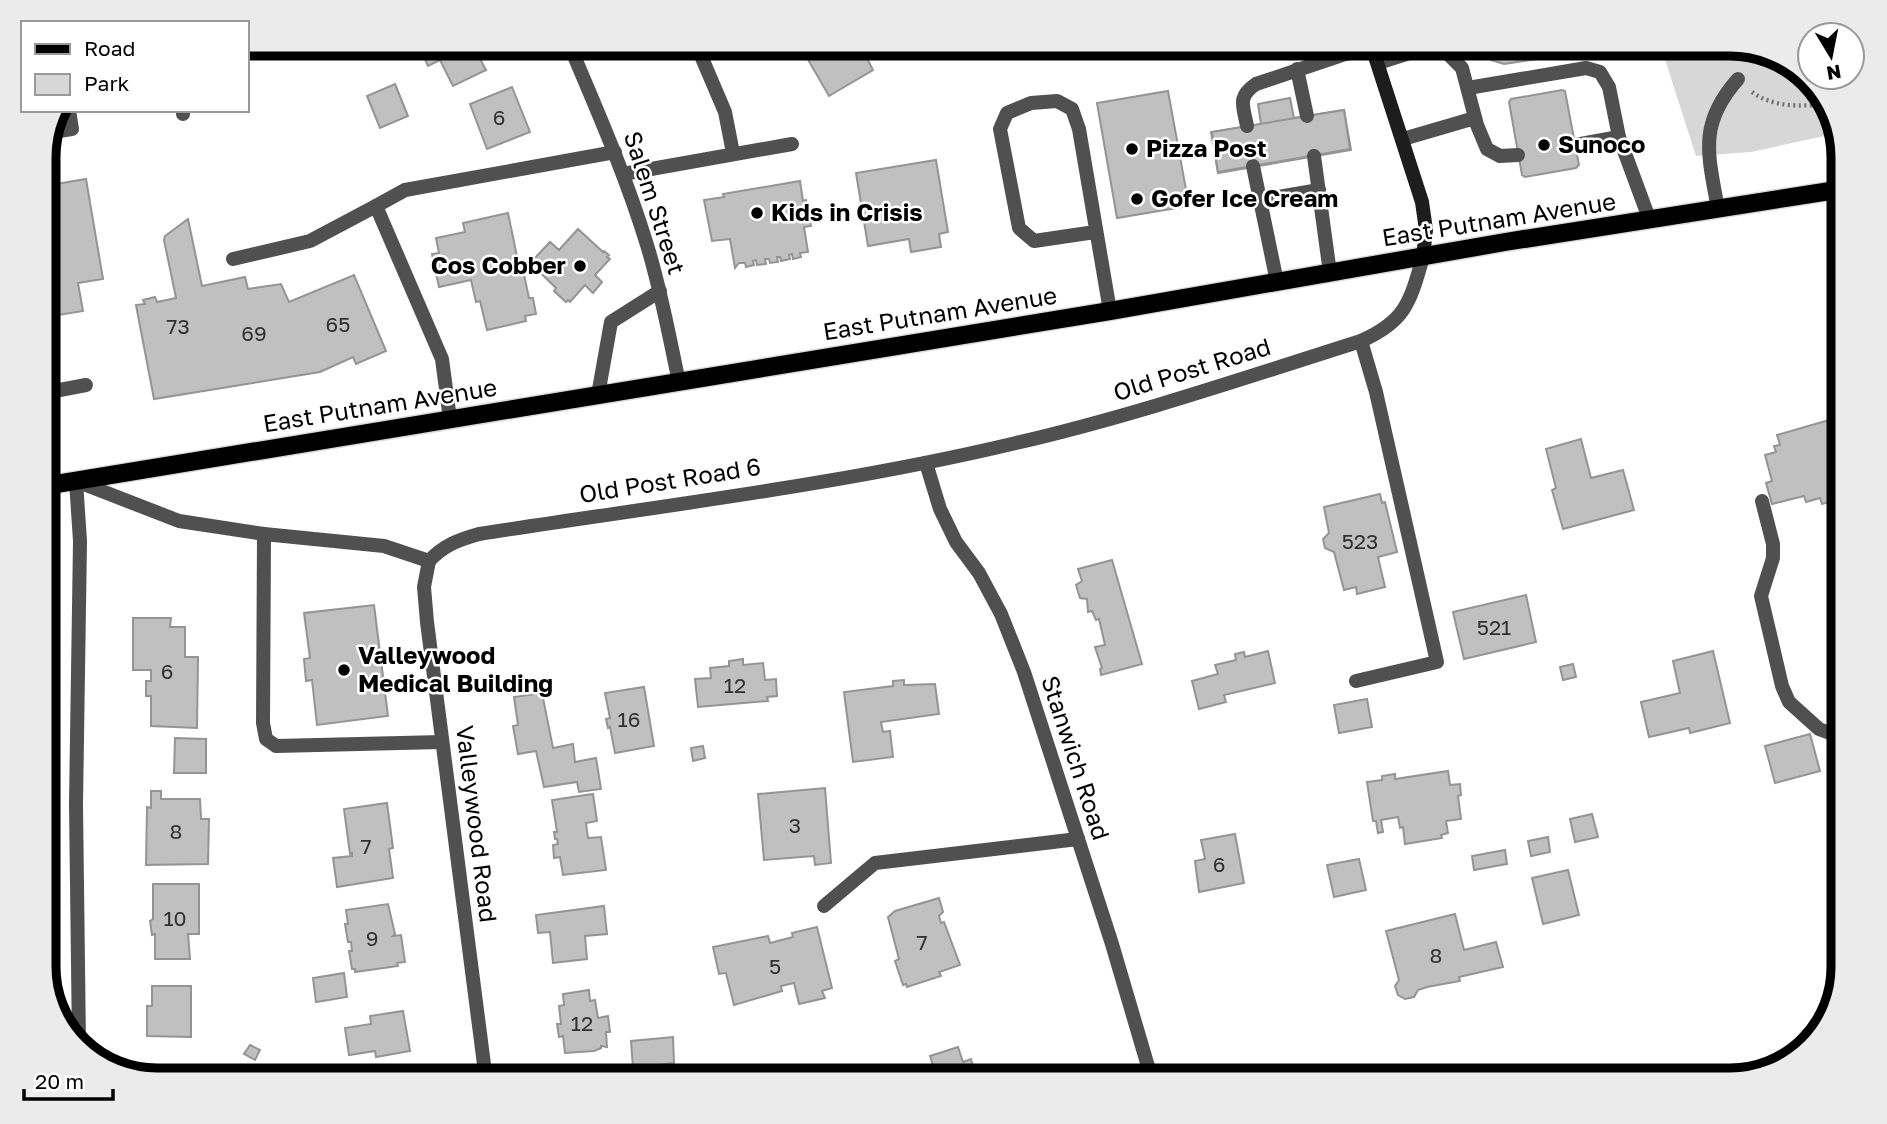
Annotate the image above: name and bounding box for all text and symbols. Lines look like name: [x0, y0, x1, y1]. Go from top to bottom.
legend: [21, 21, 248, 112]
north arrow: [1796, 21, 1866, 91]
text: Road: [84, 35, 135, 61]
text: N: [1825, 61, 1843, 86]
text: Park: [84, 70, 130, 96]
house number: 6: [493, 104, 505, 130]
street label: Salem Street: [619, 127, 692, 278]
place label: Sunoco: [1558, 129, 1645, 158]
place label: Pizza Post: [1146, 133, 1266, 162]
marker: Sunoco: [1536, 137, 1552, 153]
marker: Pizza Post: [1124, 141, 1140, 157]
place label: Gofer Ice Cream: [1151, 183, 1338, 212]
street label: East Putnam Avenue: [1380, 186, 1618, 251]
marker: Gofer Ice Cream: [1129, 191, 1145, 207]
place label: Kids in Crisis: [771, 197, 923, 226]
marker: Kids in Crisis: [749, 205, 765, 221]
place label: Cos Cobber: [431, 250, 566, 279]
marker: Cos Cobber: [572, 258, 588, 274]
street label: East Putnam Avenue: [821, 280, 1059, 345]
house number: 65: [326, 311, 350, 337]
house number: 73: [166, 313, 190, 339]
house number: 69: [241, 320, 267, 346]
street label: Old Post Road: [1109, 331, 1274, 406]
street label: East Putnam Avenue: [261, 372, 499, 437]
street label: Old Post Road 6: [577, 451, 763, 508]
house number: 523: [1342, 528, 1378, 554]
house number: 521: [1477, 614, 1511, 640]
place label: Valleywood Medical Building: [358, 640, 553, 697]
house number: 6: [161, 658, 173, 684]
marker: Valleywood Medical Building: [336, 662, 352, 678]
house number: 12: [724, 672, 746, 698]
street label: Stanwich Road: [1036, 672, 1117, 843]
house number: 16: [618, 706, 640, 732]
street label: Valleywood Road: [451, 724, 504, 924]
house number: 3: [789, 812, 801, 838]
house number: 8: [170, 818, 182, 844]
house number: 7: [360, 833, 372, 859]
house number: 6: [1213, 851, 1225, 877]
house number: 10: [163, 905, 187, 931]
house number: 9: [366, 925, 378, 951]
house number: 7: [916, 929, 928, 955]
house number: 8: [1430, 942, 1442, 968]
house number: 5: [769, 953, 781, 979]
house number: 12: [571, 1010, 593, 1036]
scale bar: [24, 1058, 114, 1102]
text: 20 m: [35, 1068, 84, 1094]

